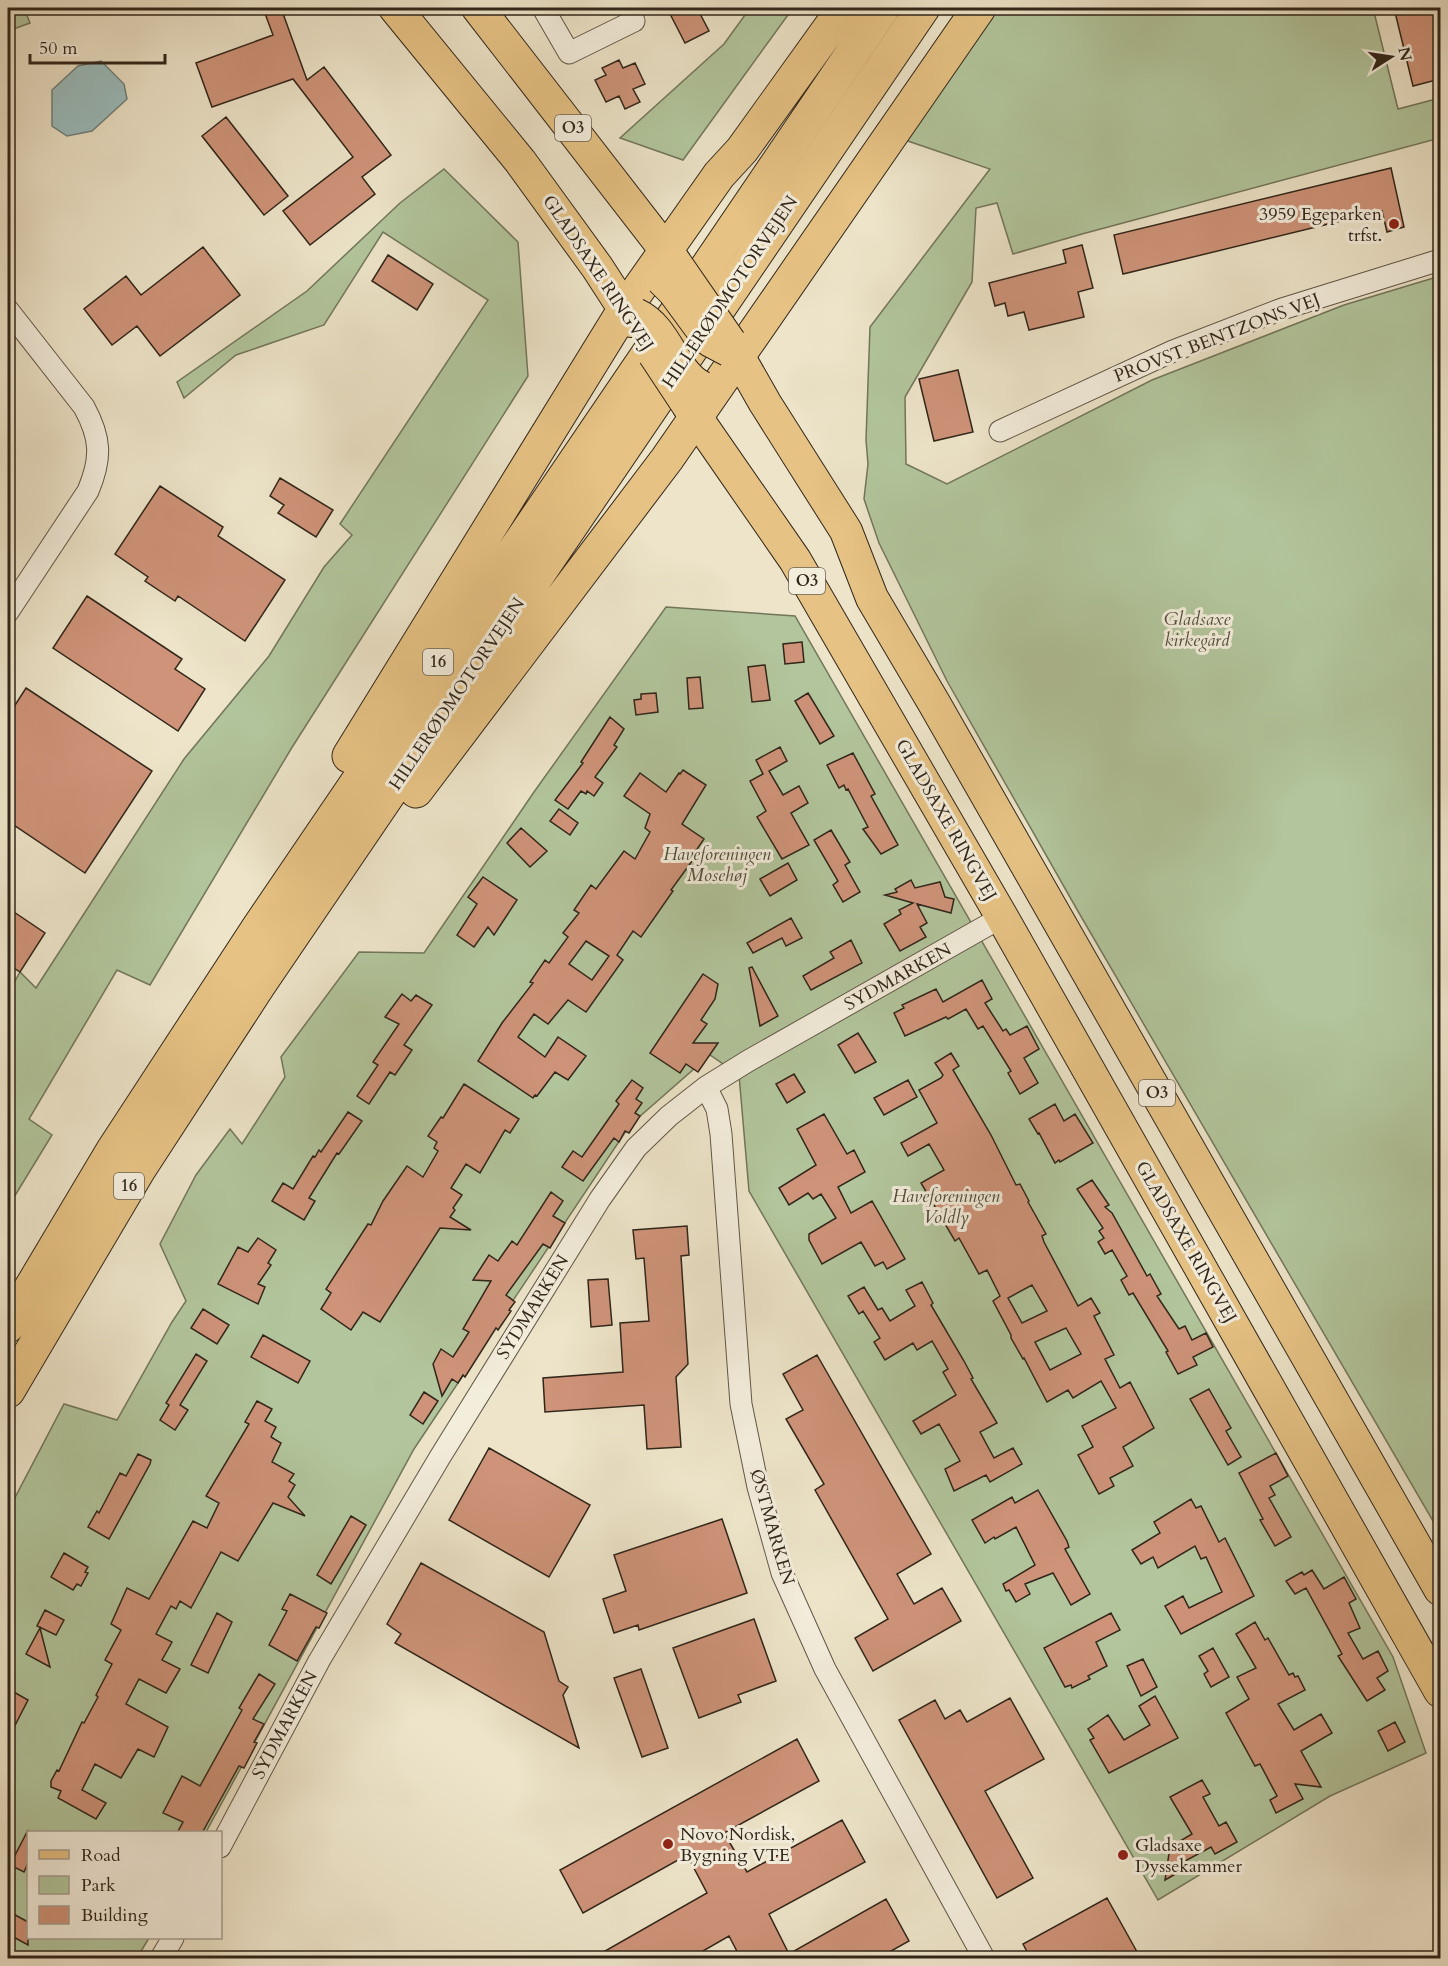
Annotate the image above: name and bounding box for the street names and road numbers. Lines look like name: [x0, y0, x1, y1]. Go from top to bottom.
road number: O3: [555, 115, 591, 141]
street label: GLADSAXE RINGVEJ: [536, 190, 660, 356]
street label: HILLERØDMOTORVEJEN: [656, 190, 804, 393]
street label: PROVST BENTZONS VEJ: [1110, 287, 1324, 389]
road number: O3: [789, 568, 825, 594]
street label: HILLERØDMOTORVEJEN: [383, 592, 531, 795]
road number: 16: [423, 649, 453, 675]
street label: GLADSAXE RINGVEJ: [889, 734, 1003, 906]
street label: SYDMARKEN: [840, 937, 957, 1017]
road number: O3: [1139, 1080, 1175, 1106]
street label: GLADSAXE RINGVEJ: [1129, 1156, 1243, 1328]
road number: 16: [114, 1173, 144, 1199]
street label: SYDMARKEN: [491, 1249, 576, 1364]
street label: ØSTMARKEN: [743, 1466, 801, 1589]
street label: SYDMARKEN: [246, 1666, 324, 1783]

